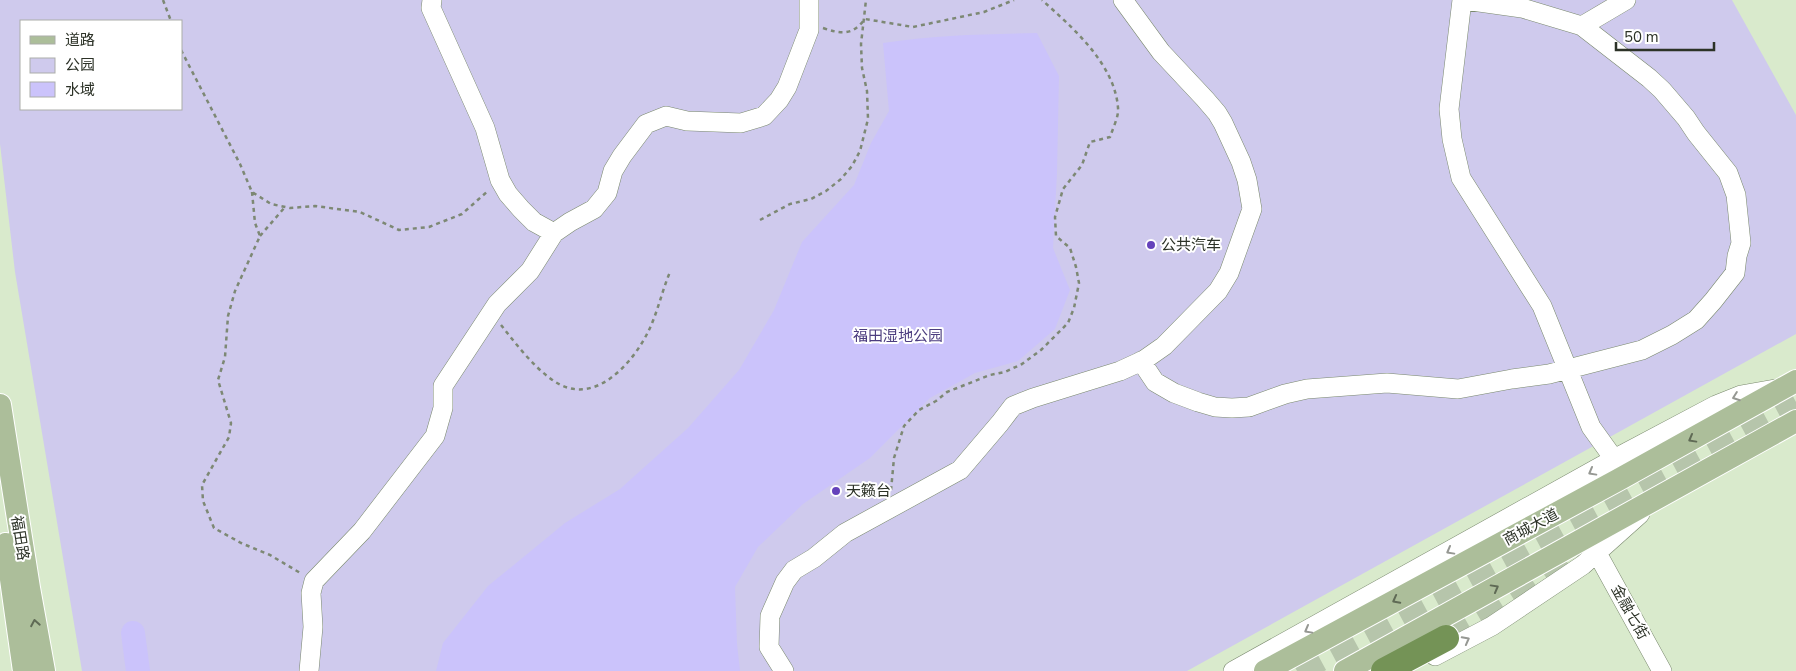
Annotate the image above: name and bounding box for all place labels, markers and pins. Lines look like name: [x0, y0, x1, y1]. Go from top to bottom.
place label: 公共汽车: [1161, 235, 1221, 255]
marker: 公共汽车: [1145, 239, 1157, 251]
place label: 天籁台: [846, 481, 891, 501]
marker: 天籁台: [830, 485, 842, 497]

